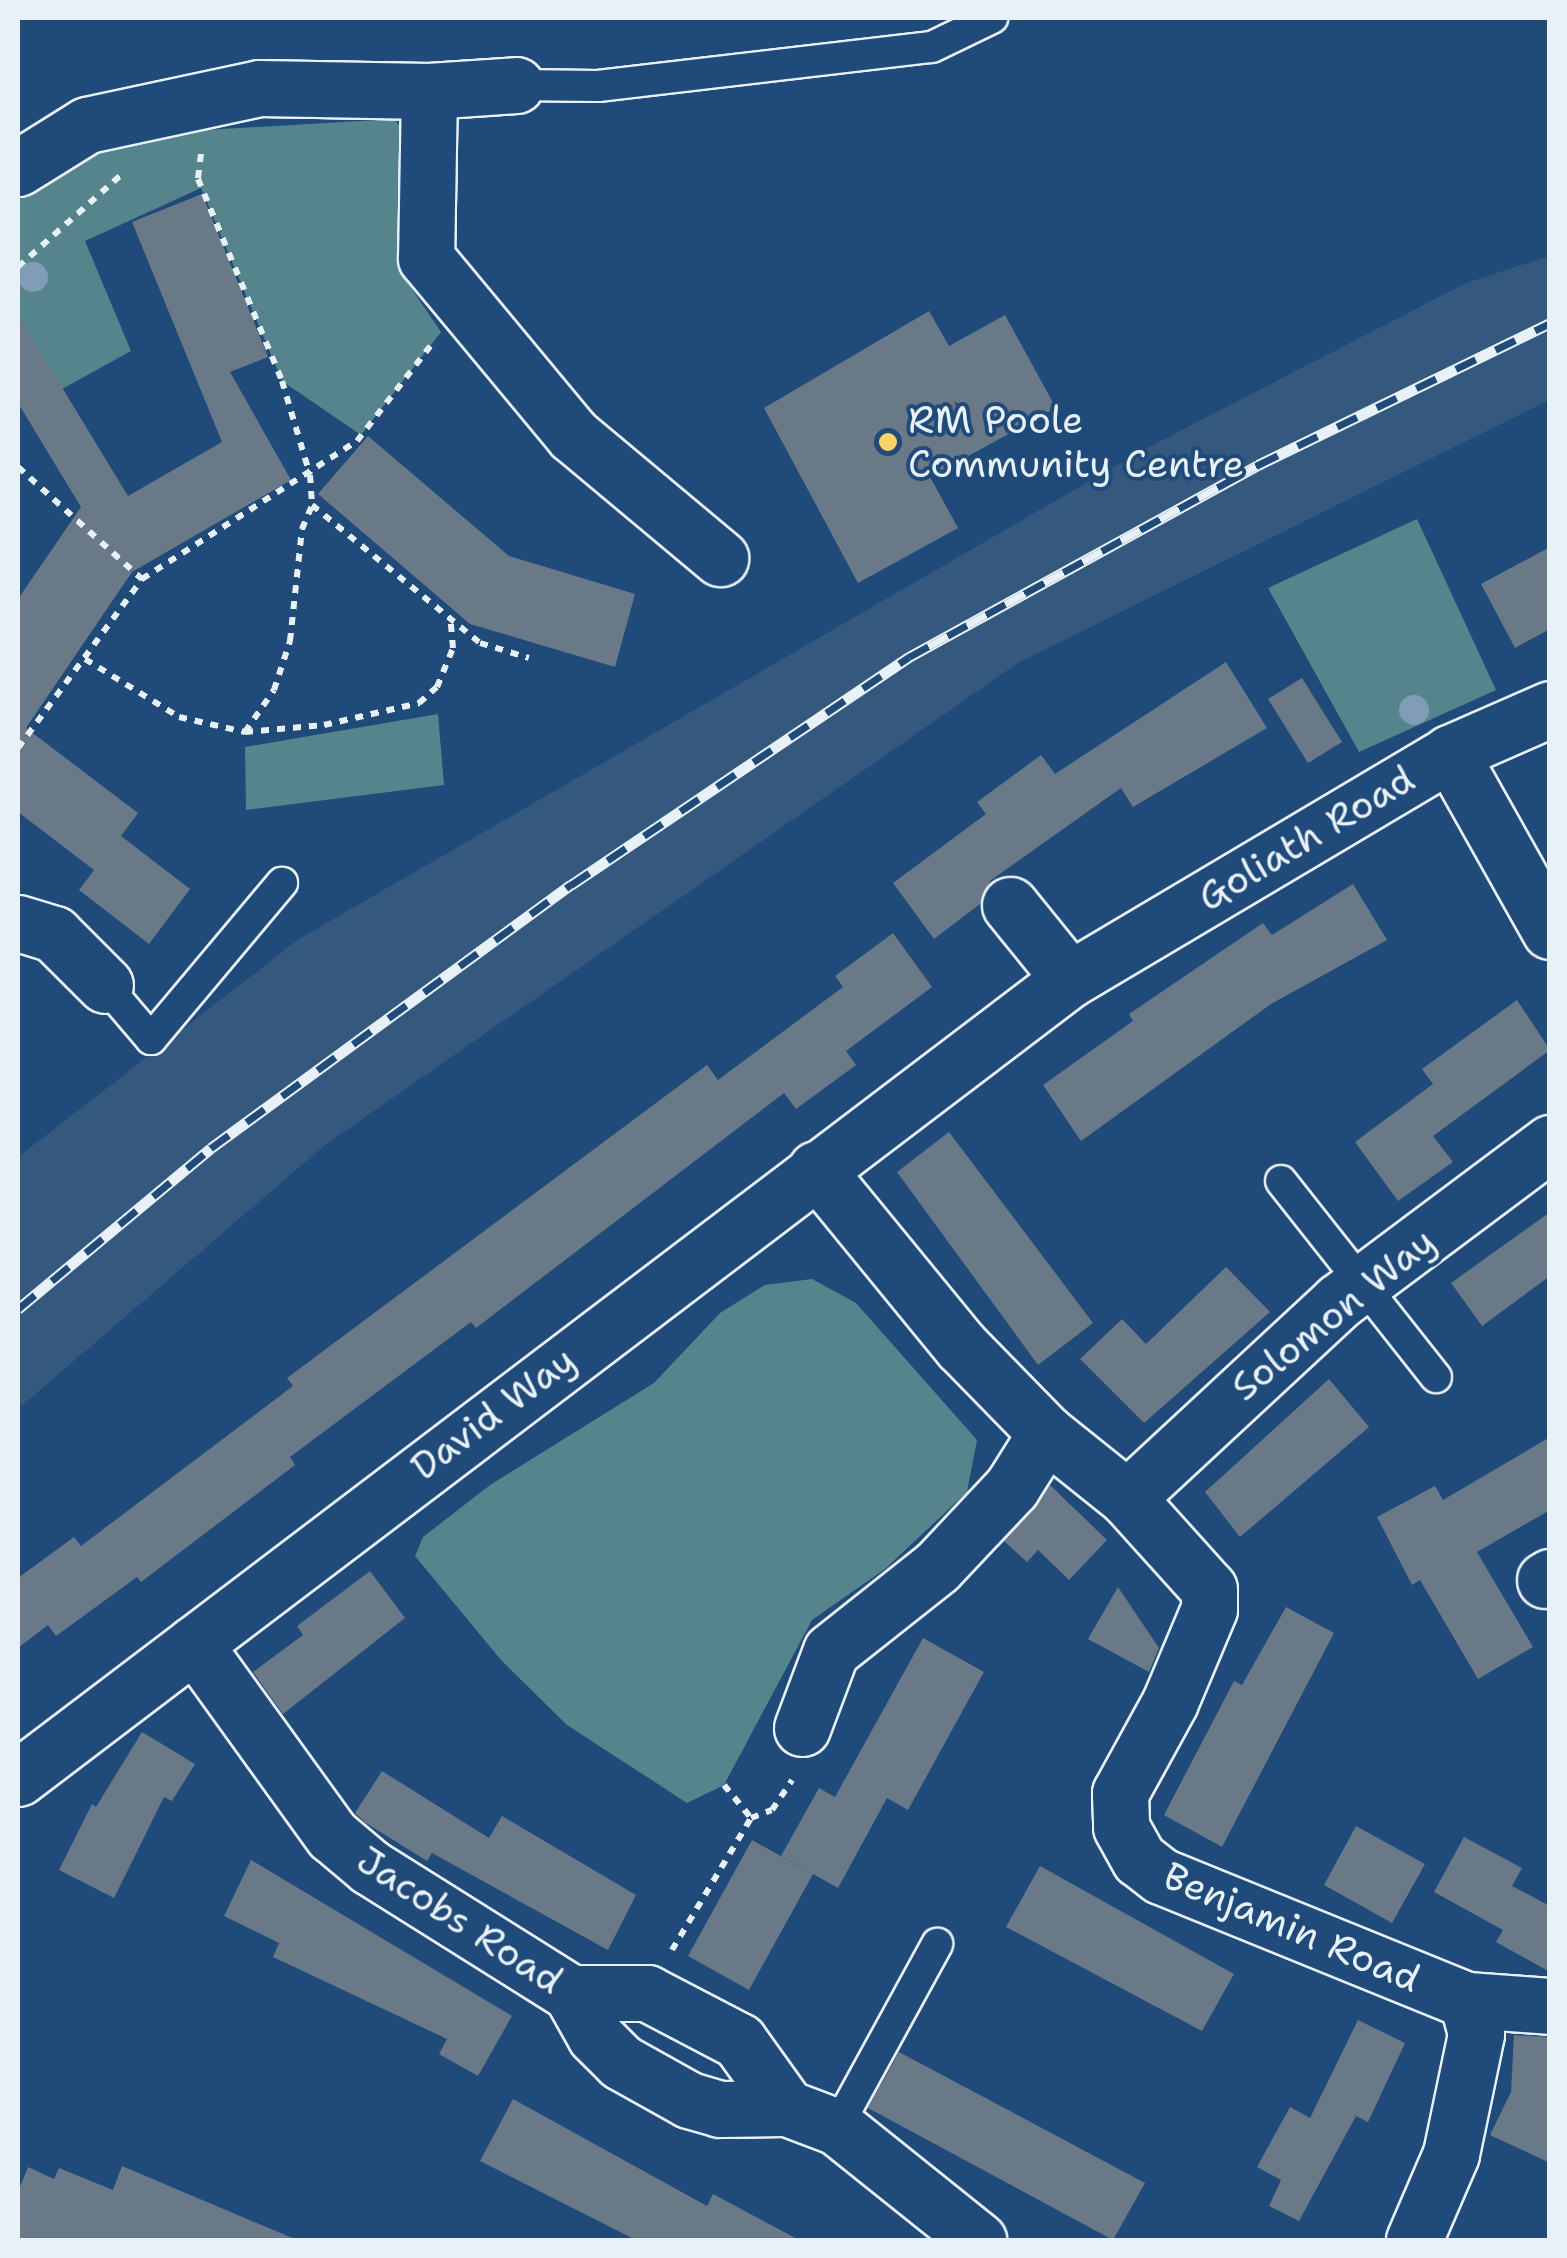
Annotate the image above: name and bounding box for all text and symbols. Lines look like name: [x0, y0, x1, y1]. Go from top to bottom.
place label: RM Poole Community Centre: [908, 397, 1244, 486]
marker: RM Poole Community Centre: [877, 431, 899, 453]
street label: Goliath Road: [1190, 756, 1422, 920]
street label: Solomon Way: [1222, 1218, 1444, 1410]
street label: David Way: [402, 1336, 584, 1490]
street label: Jacobs Road: [349, 1837, 571, 2003]
street label: Benjamin Road: [1157, 1852, 1427, 2002]

